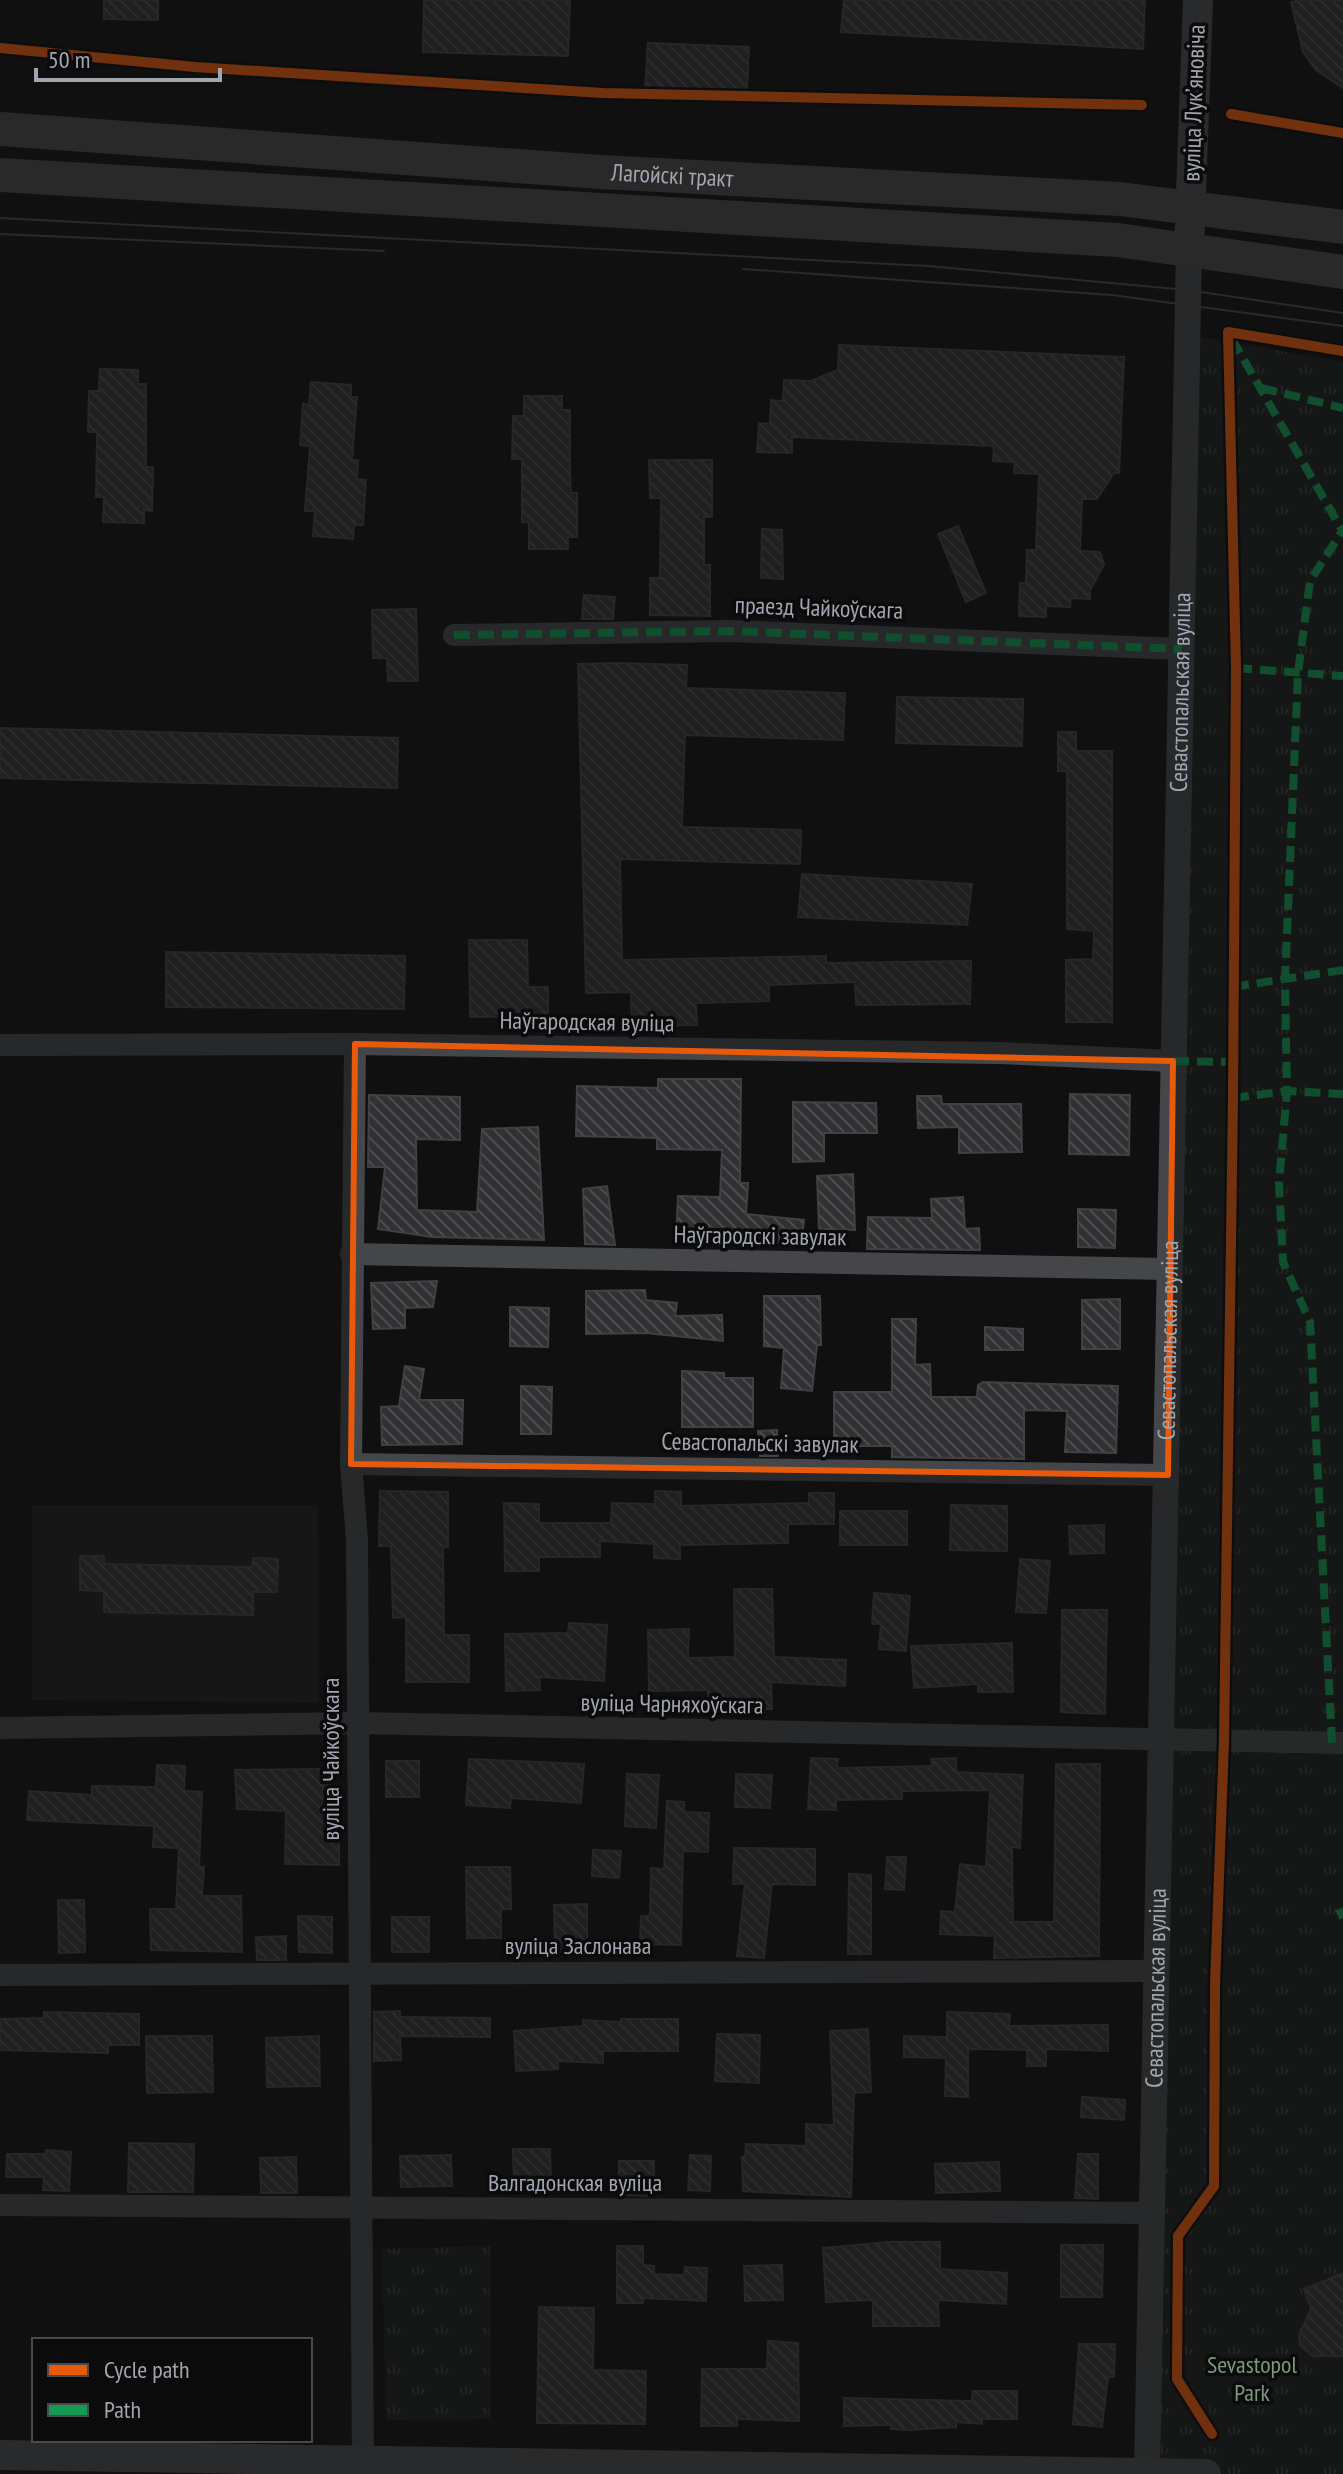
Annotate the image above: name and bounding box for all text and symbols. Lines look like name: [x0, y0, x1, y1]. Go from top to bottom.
street label: вуліца Лукʼяновіча: [1175, 24, 1212, 182]
scale bar: [36, 32, 220, 82]
text: 50 m: [48, 44, 90, 75]
street label: Лагойскі тракт: [610, 157, 735, 194]
street label: праезд Чайкоўскага: [734, 589, 904, 626]
street label: Севастопальская вуліца: [1163, 592, 1198, 792]
street label: Наўгародская вуліца: [499, 1004, 675, 1039]
street label: Наўгародскі завулак: [673, 1218, 847, 1253]
street label: Севастопальская вуліца: [1151, 1240, 1185, 1440]
street label: Севастопальскі завулак: [661, 1425, 860, 1460]
street label: вуліца Чайкоўскага: [315, 1678, 346, 1840]
street label: вуліца Чарняхоўскага: [580, 1686, 764, 1721]
street label: Севастопальская вуліца: [1138, 1888, 1173, 2088]
street label: вуліца Заслонава: [505, 1930, 651, 1961]
street label: Валгадонская вуліца: [488, 2167, 662, 2198]
legend: [32, 2338, 312, 2442]
park label: Sevastopol Park: [1207, 2349, 1297, 2408]
text: Cycle path: [104, 2354, 190, 2385]
text: Path: [104, 2394, 141, 2425]

